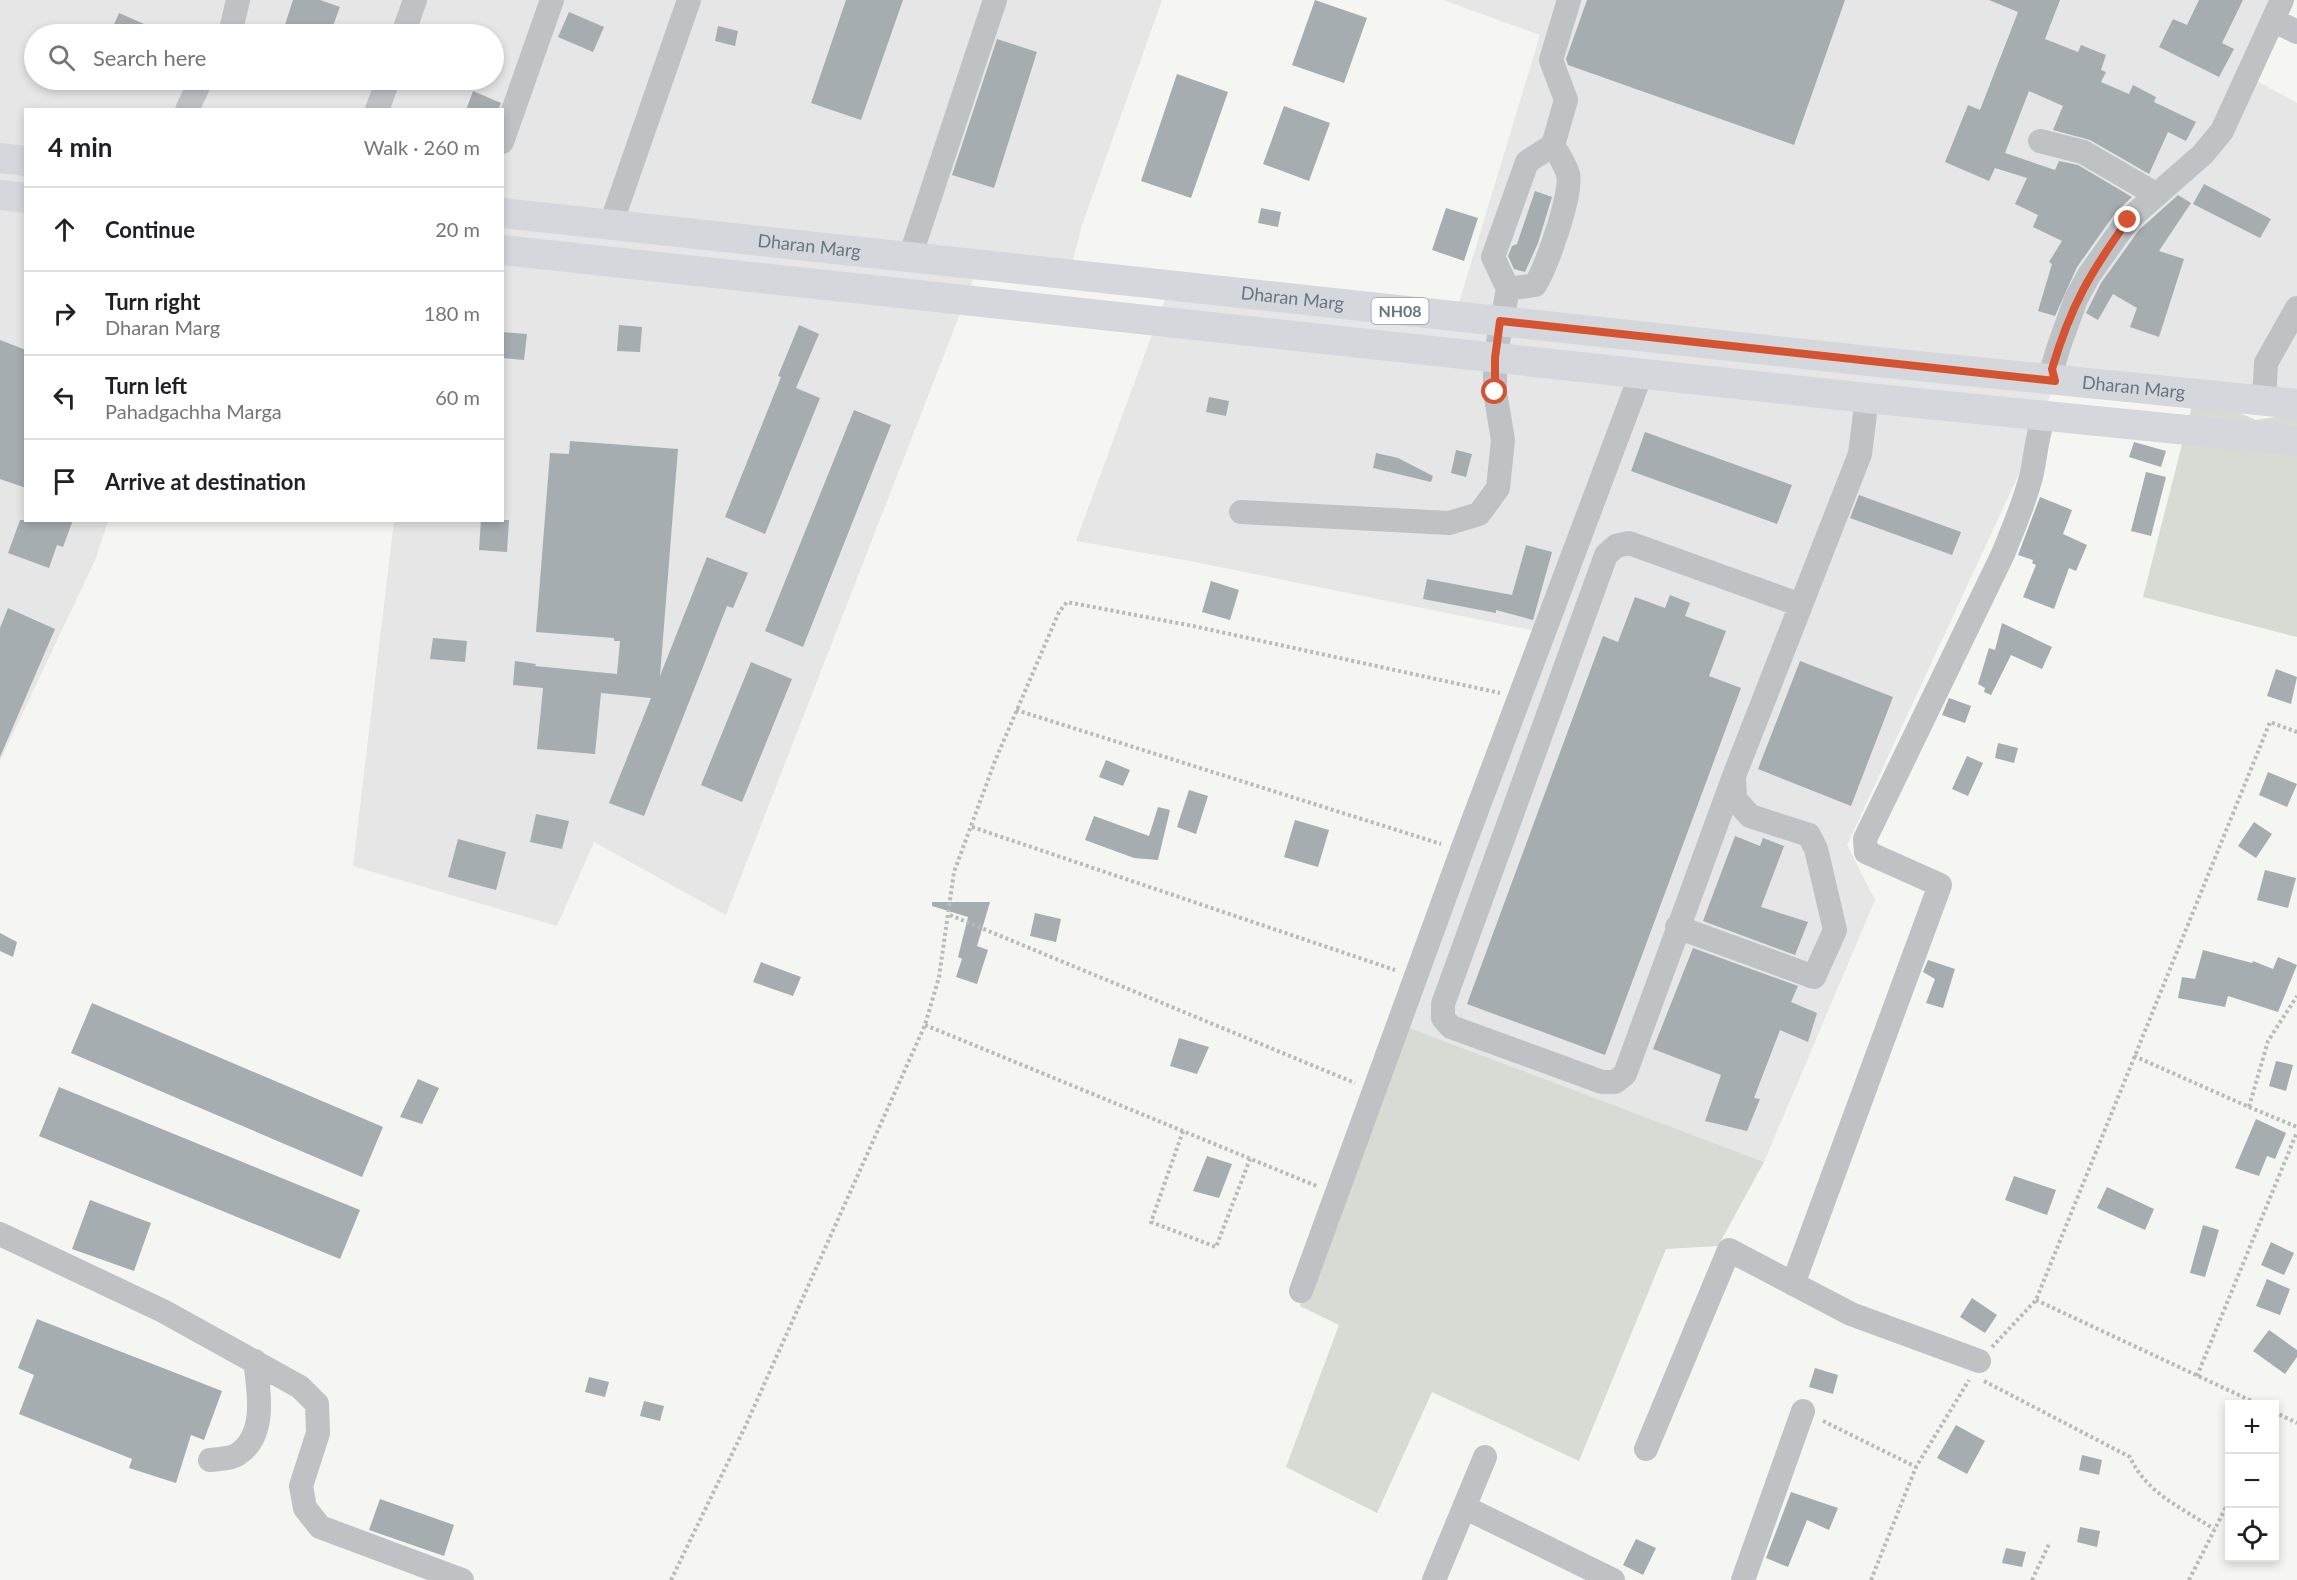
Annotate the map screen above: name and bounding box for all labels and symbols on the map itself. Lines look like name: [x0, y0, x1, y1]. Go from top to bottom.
route end: [2114, 206, 2140, 232]
street label: Dharan Marg: [757, 229, 862, 262]
street label: Dharan Marg: [1240, 281, 1345, 314]
road number: NH08: [1372, 298, 1428, 324]
street label: Dharan Marg: [2081, 371, 2186, 403]
route start: [1481, 378, 1507, 404]

